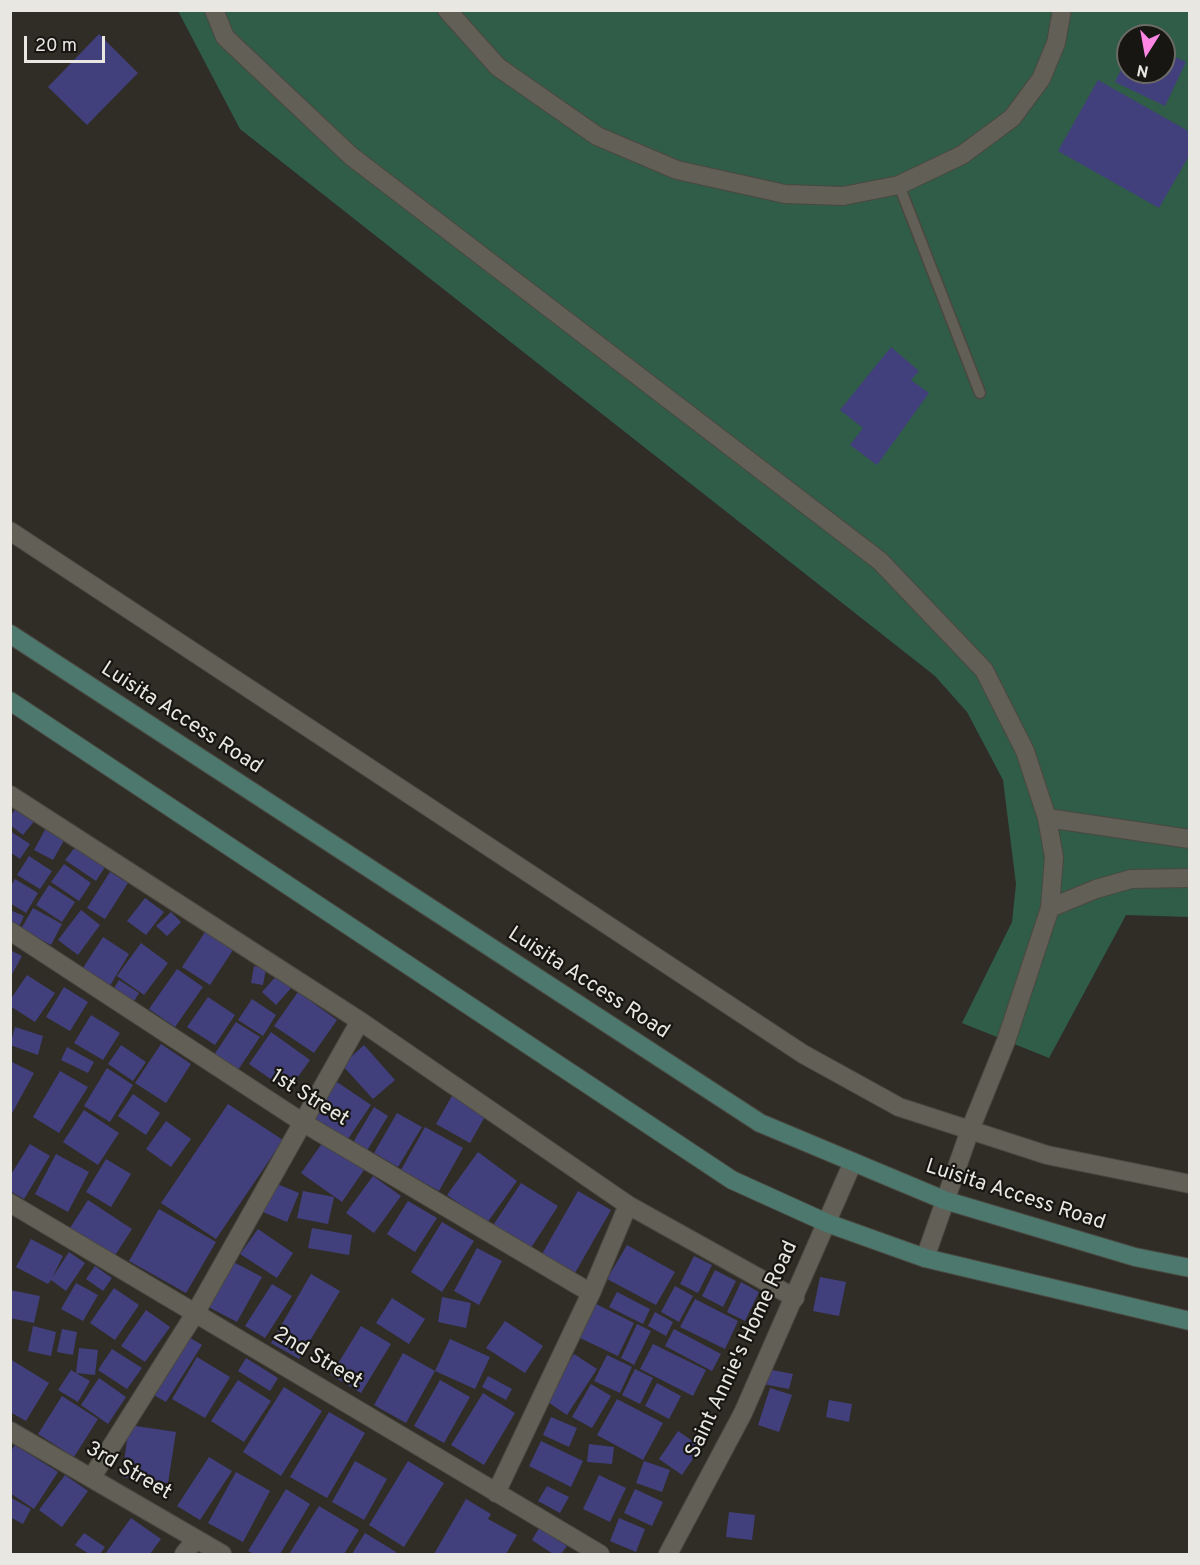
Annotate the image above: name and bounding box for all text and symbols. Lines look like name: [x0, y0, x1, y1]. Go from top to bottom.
scale bar: [27, 24, 108, 62]
north arrow: [1116, 24, 1176, 84]
text: 20 m: [35, 35, 77, 58]
text: N: [1135, 59, 1150, 81]
street label: Luisita Access Road: [96, 657, 266, 781]
street label: Luisita Access Road: [503, 922, 673, 1046]
street label: 1st Street: [265, 1065, 353, 1133]
street label: Luisita Access Road: [922, 1155, 1108, 1237]
street label: Saint Annie's Home Road: [682, 1237, 804, 1463]
street label: 2nd Street: [268, 1323, 366, 1395]
street label: 3rd Street: [81, 1437, 175, 1507]

